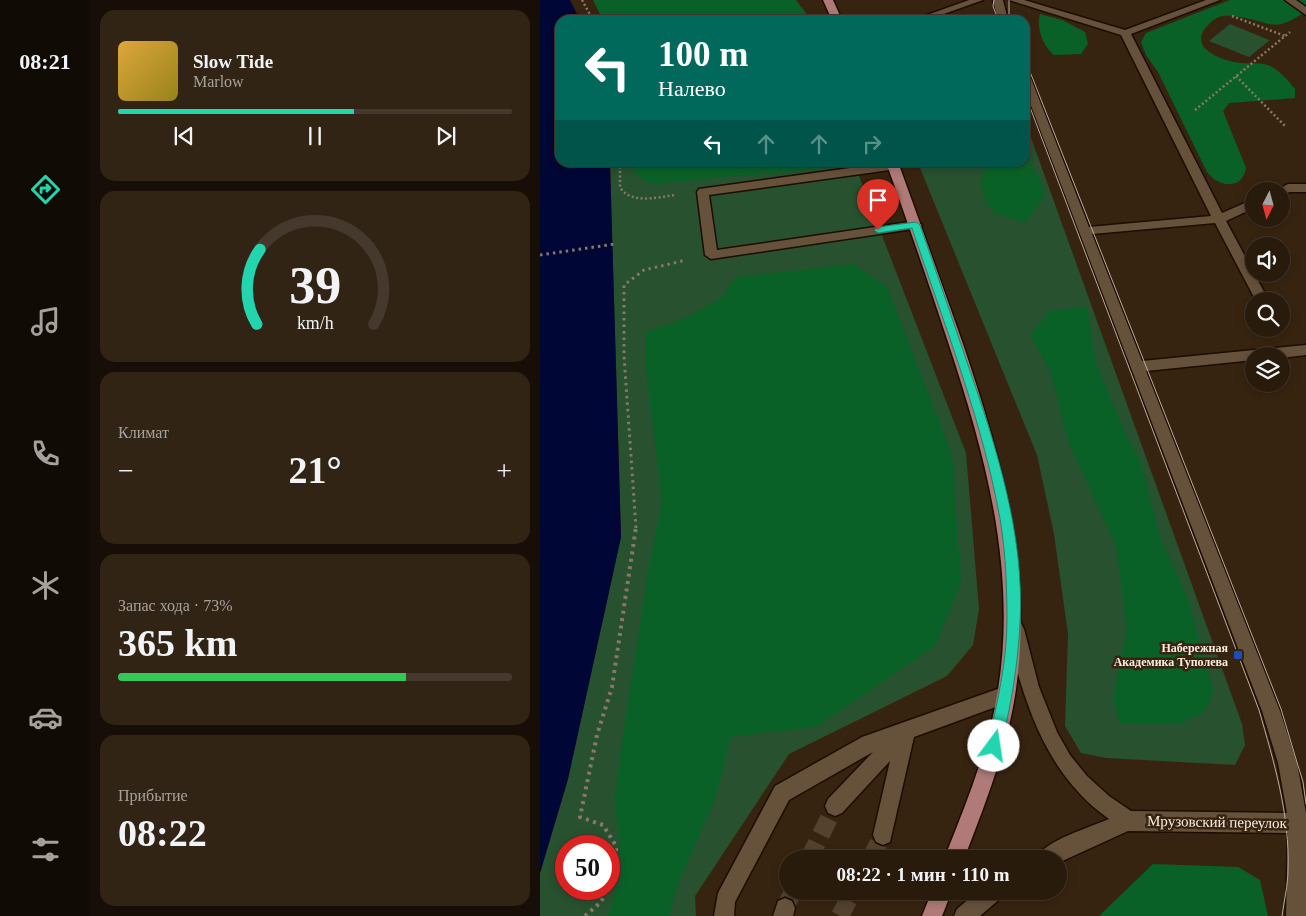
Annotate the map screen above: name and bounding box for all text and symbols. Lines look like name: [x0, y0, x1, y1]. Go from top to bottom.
icon: left: [575, 35, 640, 100]
text: 100 m: [658, 35, 748, 74]
text: 08:21: [19, 49, 71, 74]
text: Slow Tide: [193, 51, 273, 72]
text: Marlow: [193, 73, 244, 90]
text: Налево: [658, 76, 726, 101]
icon: previous: [170, 122, 198, 150]
icon: pause: [301, 122, 329, 150]
icon: next: [432, 122, 460, 150]
icon: left: [699, 130, 727, 158]
icon: ahead: [752, 130, 780, 158]
icon: ahead: [805, 130, 833, 158]
icon: right: [858, 130, 886, 158]
icon: directions: [28, 172, 63, 207]
pin: [857, 179, 899, 230]
north arrow: [1245, 182, 1290, 228]
map controls: [1245, 182, 1290, 392]
icon: arrive: [864, 186, 892, 214]
button: sound: [1245, 237, 1290, 282]
text: 39: [289, 257, 341, 314]
button: search: [1245, 292, 1290, 337]
icon: music: [28, 304, 63, 339]
text: km/h: [297, 313, 333, 333]
button: layers: [1245, 347, 1290, 392]
text: Климат: [118, 424, 169, 441]
icon: phone: [28, 436, 63, 471]
text: 21°: [288, 449, 342, 491]
text: −: [118, 455, 134, 486]
text: +: [496, 455, 512, 486]
icon: climate: [28, 568, 63, 603]
text: Запас хода · 73%: [118, 597, 233, 614]
text: 365 km: [118, 622, 237, 664]
place label: Набережная Академика Туполева: [1114, 641, 1229, 669]
marker: Набережная Академика Туполева: [1232, 649, 1244, 661]
icon: car: [28, 700, 63, 735]
position arrow: [967, 719, 1019, 771]
text: Прибытие: [118, 787, 188, 804]
text: 08:22: [118, 812, 207, 854]
street label: Мрузовский переулок: [1147, 813, 1288, 831]
icon: filters: [28, 832, 63, 867]
speed limit sign: 50: [555, 835, 620, 900]
text: 08:22 · 1 мин · 110 m: [836, 864, 1010, 885]

